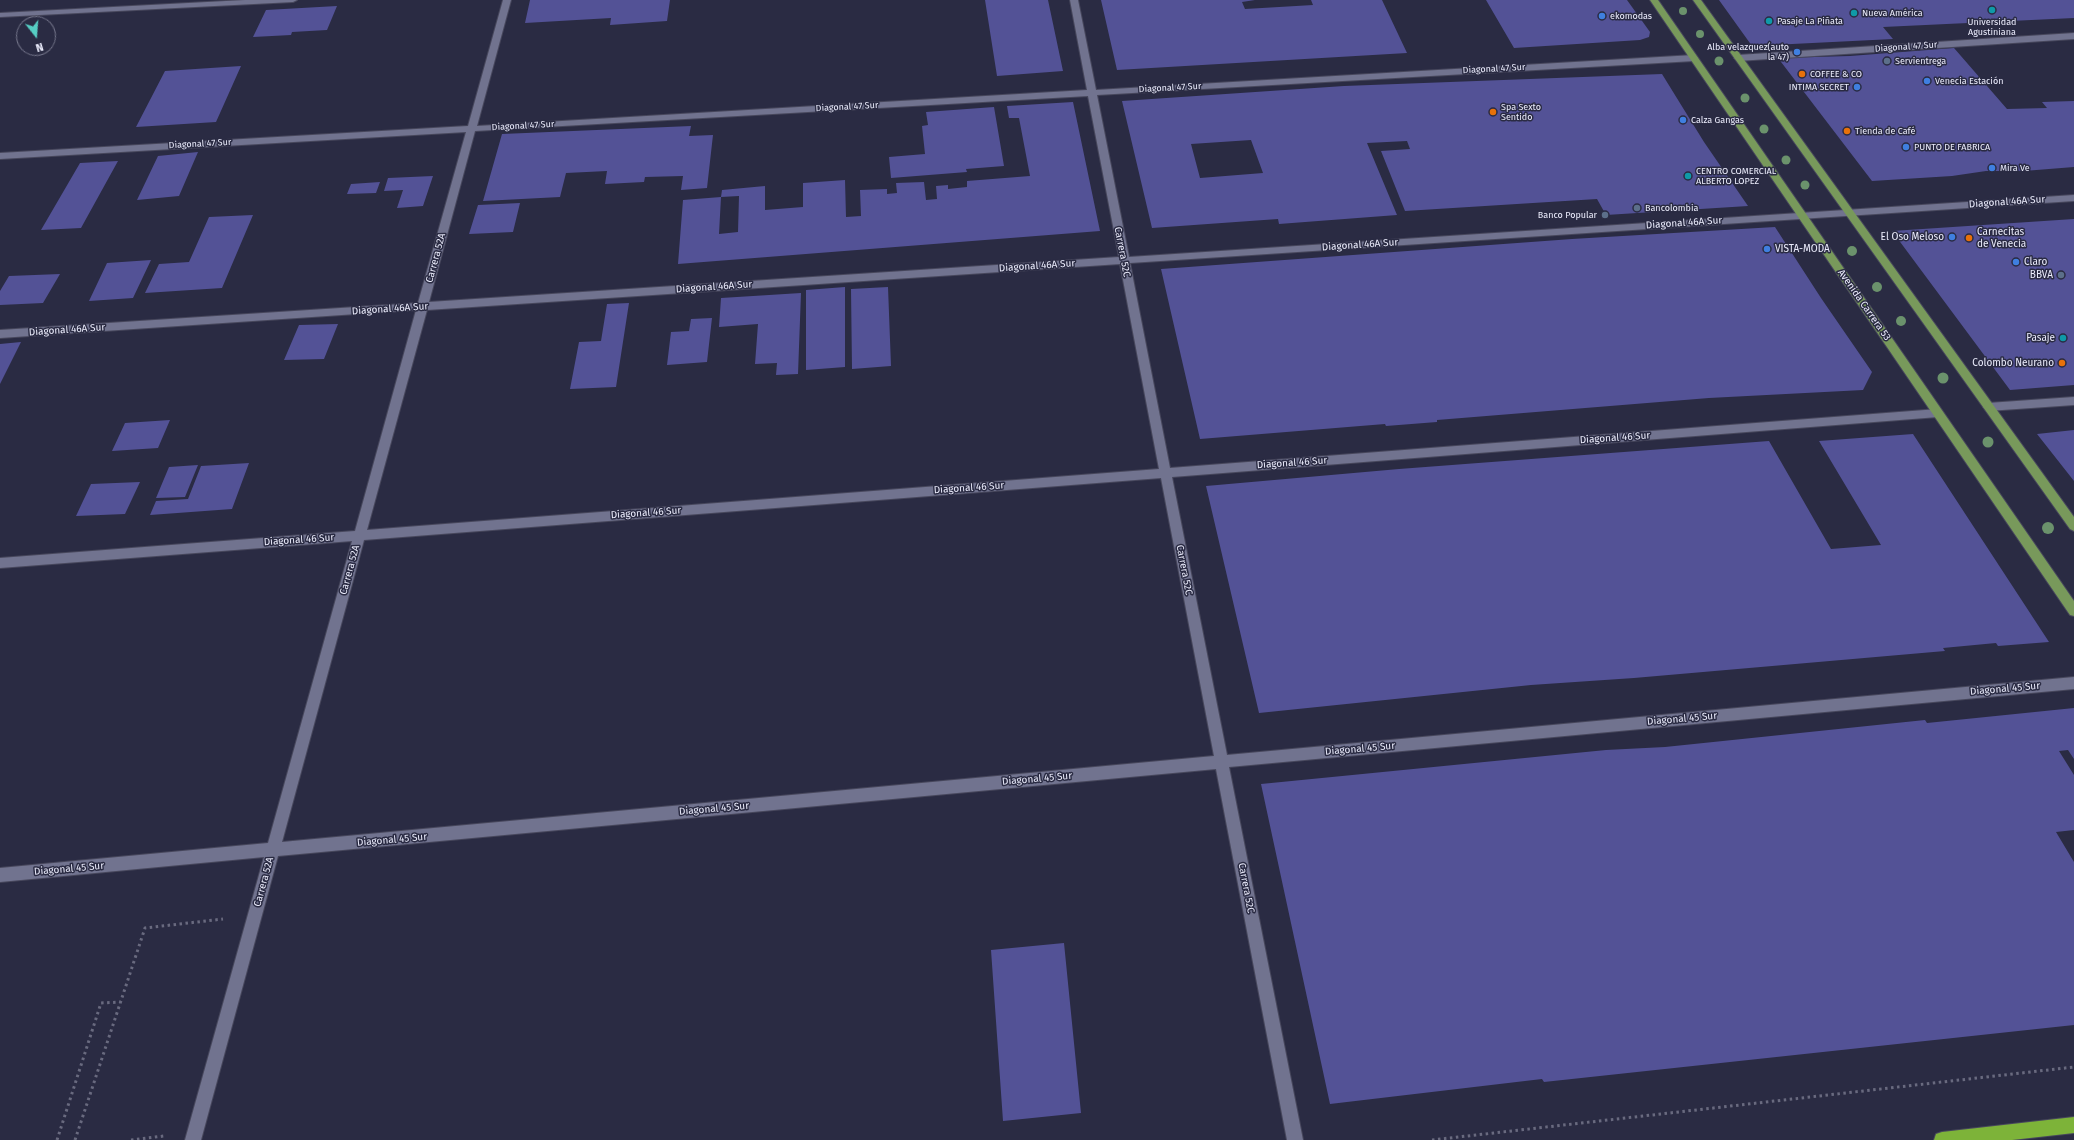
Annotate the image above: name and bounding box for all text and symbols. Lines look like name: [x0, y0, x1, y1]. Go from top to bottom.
marker: Universidad Agustiniana: [1987, 5, 1997, 15]
marker: Nueva América: [1849, 8, 1859, 18]
place label: Nueva América: [1862, 8, 1923, 18]
marker: ekomodas: [1597, 11, 1607, 21]
place label: ekomodas: [1610, 11, 1652, 21]
north arrow: [16, 16, 56, 56]
marker: Pasaje La Piñata: [1764, 16, 1774, 26]
place label: Pasaje La Piñata: [1777, 16, 1843, 26]
place label: Universidad Agustiniana: [1968, 17, 2016, 38]
street label: Diagonal 47 Sur: [1874, 39, 1938, 55]
text: N: [34, 40, 45, 54]
place label: Alba velazquez(auto la 47): [1707, 42, 1789, 63]
marker: Alba velazquez(auto la 47): [1792, 47, 1802, 57]
marker: Servientrega: [1882, 56, 1892, 66]
place label: Servientrega: [1895, 56, 1946, 66]
street label: Diagonal 47 Sur: [1462, 62, 1526, 76]
marker: COFFEE & CO: [1797, 69, 1807, 79]
place label: COFFEE & CO: [1810, 69, 1862, 79]
marker: Venecia Estación: [1922, 76, 1932, 86]
place label: Venecia Estación: [1935, 76, 2003, 86]
street label: Diagonal 47 Sur: [1138, 81, 1202, 95]
place label: INTIMA SECRET: [1789, 82, 1849, 92]
marker: INTIMA SECRET: [1852, 82, 1862, 92]
street label: Diagonal 47 Sur: [815, 100, 879, 114]
place label: Spa Sexto Sentido: [1501, 102, 1541, 123]
marker: Spa Sexto Sentido: [1488, 107, 1498, 117]
marker: Calza Gangas: [1678, 115, 1688, 125]
place label: Calza Gangas: [1691, 115, 1744, 125]
street label: Diagonal 47 Sur: [491, 119, 555, 133]
marker: Tienda de Café: [1842, 126, 1852, 136]
place label: Tienda de Café: [1855, 126, 1915, 136]
street label: Diagonal 47 Sur: [168, 137, 232, 151]
marker: PUNTO DE FABRICA: [1901, 142, 1911, 152]
place label: PUNTO DE FABRICA: [1914, 142, 1990, 152]
marker: Mira Ve: [1987, 163, 1997, 173]
place label: Mira Ve: [2000, 163, 2030, 173]
place label: CENTRO COMERCIAL ALBERTO LOPEZ: [1696, 166, 1776, 187]
marker: CENTRO COMERCIAL ALBERTO LOPEZ: [1683, 171, 1693, 181]
street label: Diagonal 46A Sur: [1968, 193, 2046, 211]
marker: Bancolombia: [1632, 203, 1642, 213]
place label: Bancolombia: [1645, 203, 1698, 213]
place label: Banco Popular: [1538, 210, 1597, 220]
marker: Banco Popular: [1600, 210, 1610, 220]
street label: Diagonal 46A Sur: [1645, 214, 1723, 232]
street label: Carrera 52C: [1111, 226, 1133, 278]
place label: Carnecitas de Venecia: [1977, 226, 2026, 250]
place label: El Oso Meloso: [1881, 231, 1944, 243]
street label: Carrera 52A: [424, 232, 448, 284]
marker: El Oso Meloso: [1947, 232, 1957, 242]
marker: Carnecitas de Venecia: [1964, 233, 1974, 243]
street label: Diagonal 46A Sur: [1321, 236, 1399, 254]
place label: VISTA-MODA: [1775, 243, 1830, 255]
marker: VISTA-MODA: [1762, 244, 1772, 254]
place label: Claro: [2024, 256, 2047, 268]
street label: Diagonal 46A Sur: [998, 257, 1076, 275]
marker: Claro: [2011, 257, 2021, 267]
street label: Avenida Carrera 53: [1835, 267, 1893, 343]
place label: BBVA: [2030, 269, 2053, 281]
marker: BBVA: [2056, 270, 2066, 280]
street label: Diagonal 46A Sur: [675, 278, 753, 296]
street label: Diagonal 46A Sur: [351, 300, 429, 318]
street label: Diagonal 46A Sur: [28, 321, 106, 339]
place label: Pasaje: [2026, 332, 2055, 344]
marker: Pasaje: [2058, 333, 2068, 343]
place label: Colombo Neurano: [1972, 357, 2054, 369]
marker: Colombo Neurano: [2057, 358, 2067, 368]
street label: Diagonal 46 Sur: [1579, 430, 1651, 446]
street label: Diagonal 46 Sur: [1256, 455, 1328, 471]
street label: Diagonal 46 Sur: [933, 480, 1005, 496]
street label: Diagonal 46 Sur: [610, 505, 682, 521]
street label: Diagonal 46 Sur: [263, 532, 335, 548]
street label: Carrera 52A: [338, 544, 362, 596]
street label: Carrera 52C: [1173, 544, 1195, 596]
street label: Diagonal 45 Sur: [1969, 680, 2041, 698]
street label: Diagonal 45 Sur: [1646, 710, 1718, 728]
street label: Diagonal 45 Sur: [1324, 740, 1396, 758]
street label: Diagonal 45 Sur: [1001, 770, 1073, 788]
street label: Diagonal 45 Sur: [678, 800, 750, 818]
street label: Diagonal 45 Sur: [356, 831, 428, 849]
street label: Carrera 52A: [252, 856, 276, 908]
street label: Diagonal 45 Sur: [33, 860, 105, 878]
street label: Carrera 52C: [1235, 862, 1257, 914]

